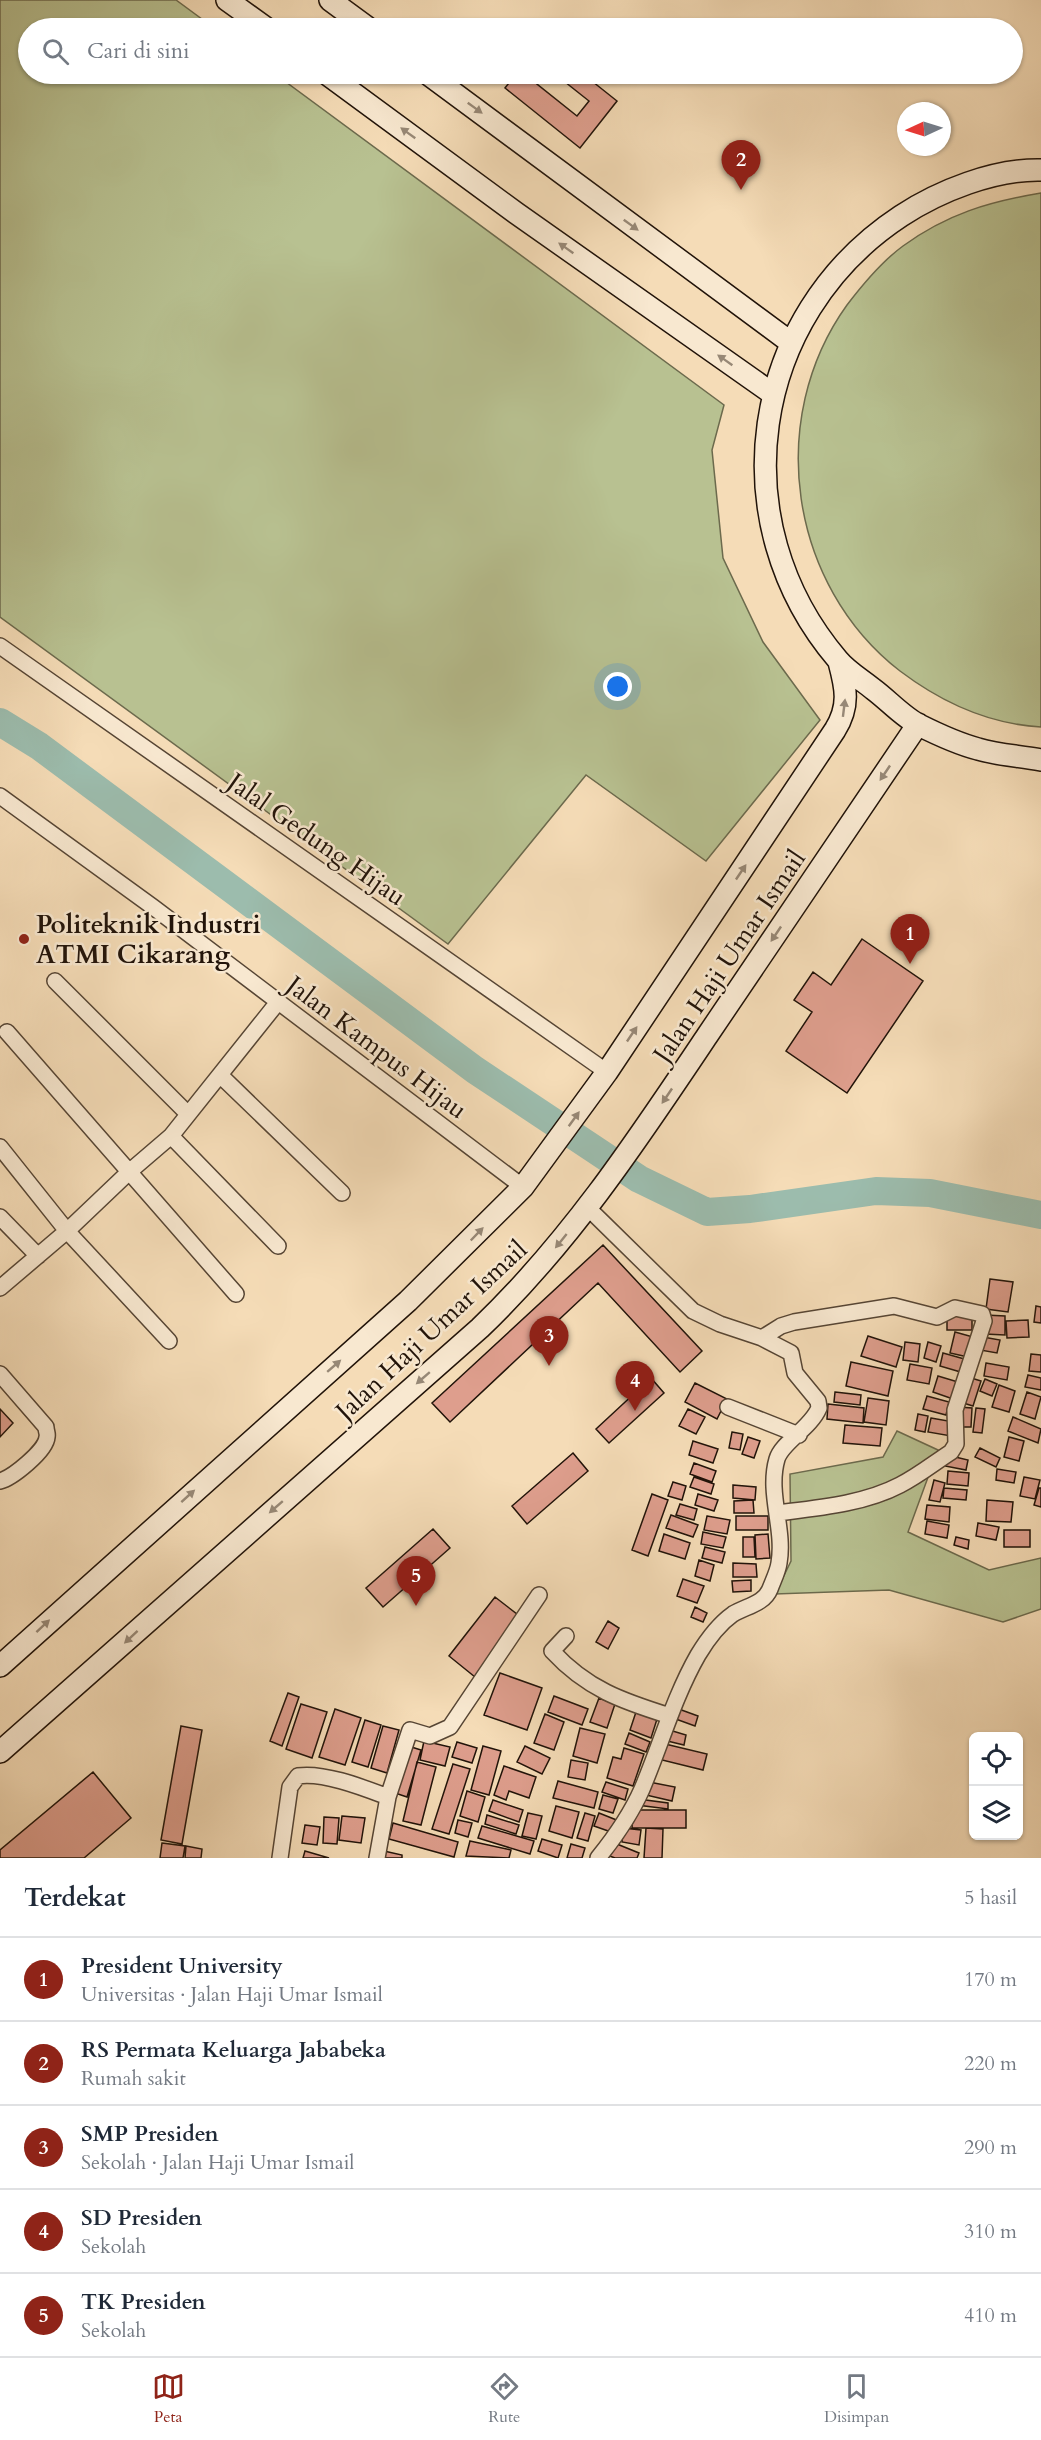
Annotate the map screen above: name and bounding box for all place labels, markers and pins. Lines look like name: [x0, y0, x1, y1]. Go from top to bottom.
pin: 2: [722, 140, 760, 190]
place label: Politeknik Industri ATMI Cikarang: [36, 907, 261, 972]
pin: 1: [890, 914, 930, 964]
marker: Politeknik Industri ATMI Cikarang: [17, 932, 31, 946]
pin: 3: [530, 1316, 568, 1366]
pin: 4: [616, 1362, 654, 1411]
pin: 5: [396, 1556, 436, 1606]

